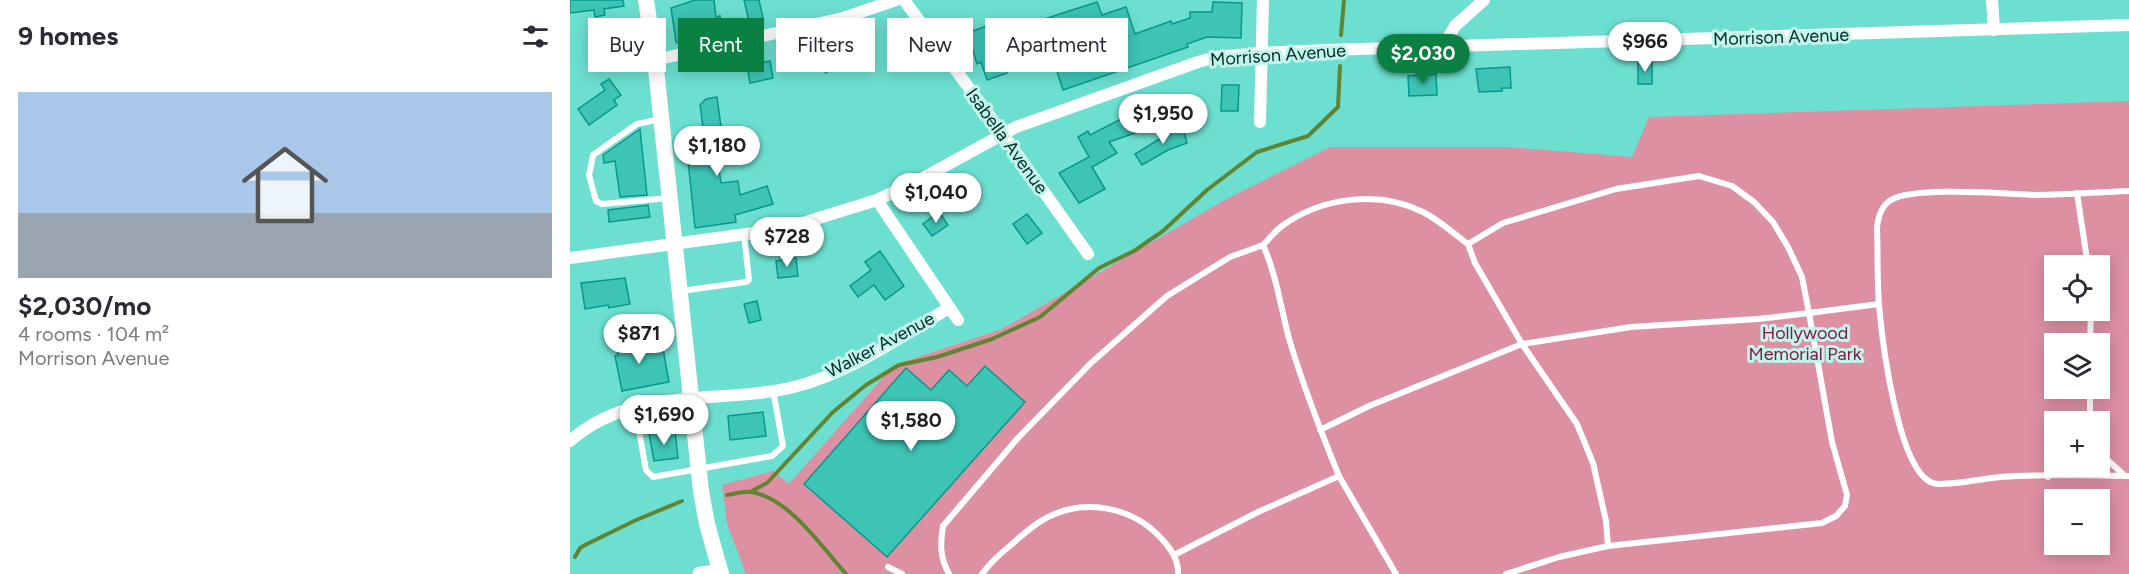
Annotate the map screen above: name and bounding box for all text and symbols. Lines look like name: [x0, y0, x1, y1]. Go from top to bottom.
chip: Buy: [588, 18, 666, 72]
chip: Rent: [678, 18, 764, 72]
chip: Filters: [776, 18, 875, 72]
chip: New: [887, 18, 973, 72]
chip: Apartment: [985, 18, 1128, 72]
text: 9 homes: [18, 20, 118, 52]
icon: filters: [519, 20, 552, 53]
pin: $966: [1609, 22, 1681, 73]
street label: Morrison Avenue: [1713, 24, 1850, 50]
text: $966: [1622, 29, 1668, 53]
pin: $2,030: [1374, 34, 1472, 85]
street label: Morrison Avenue: [1209, 39, 1347, 71]
text: $2,030: [1391, 41, 1455, 65]
street label: Isabella Avenue: [961, 84, 1053, 198]
pin: $1,950: [1114, 94, 1212, 145]
text: $1,950: [1133, 101, 1193, 125]
pin: $1,180: [668, 126, 766, 177]
icon: home: [231, 131, 339, 239]
text: $1,180: [688, 133, 746, 157]
pin: $1,040: [887, 173, 985, 224]
text: $1,040: [904, 180, 968, 204]
pin: $728: [751, 217, 823, 268]
text: $728: [764, 224, 810, 248]
map controls: [2044, 255, 2110, 555]
button: locate: [2044, 255, 2110, 321]
text: $2,030/mo: [18, 290, 151, 322]
street label: Walker Avenue: [822, 307, 938, 383]
pin: $871: [603, 314, 675, 365]
text: $871: [618, 321, 660, 345]
text: 4 rooms · 104 m²: [18, 322, 169, 346]
park label: Hollywood Memorial Park: [1749, 322, 1862, 365]
button: layers: [2044, 333, 2110, 399]
text: Morrison Avenue: [18, 346, 169, 370]
pin: $1,690: [615, 395, 713, 446]
pin: $1,580: [862, 401, 960, 452]
text: $1,690: [634, 402, 694, 426]
text: $1,580: [880, 408, 942, 432]
button: +: [2044, 411, 2110, 477]
button: −: [2044, 489, 2110, 555]

